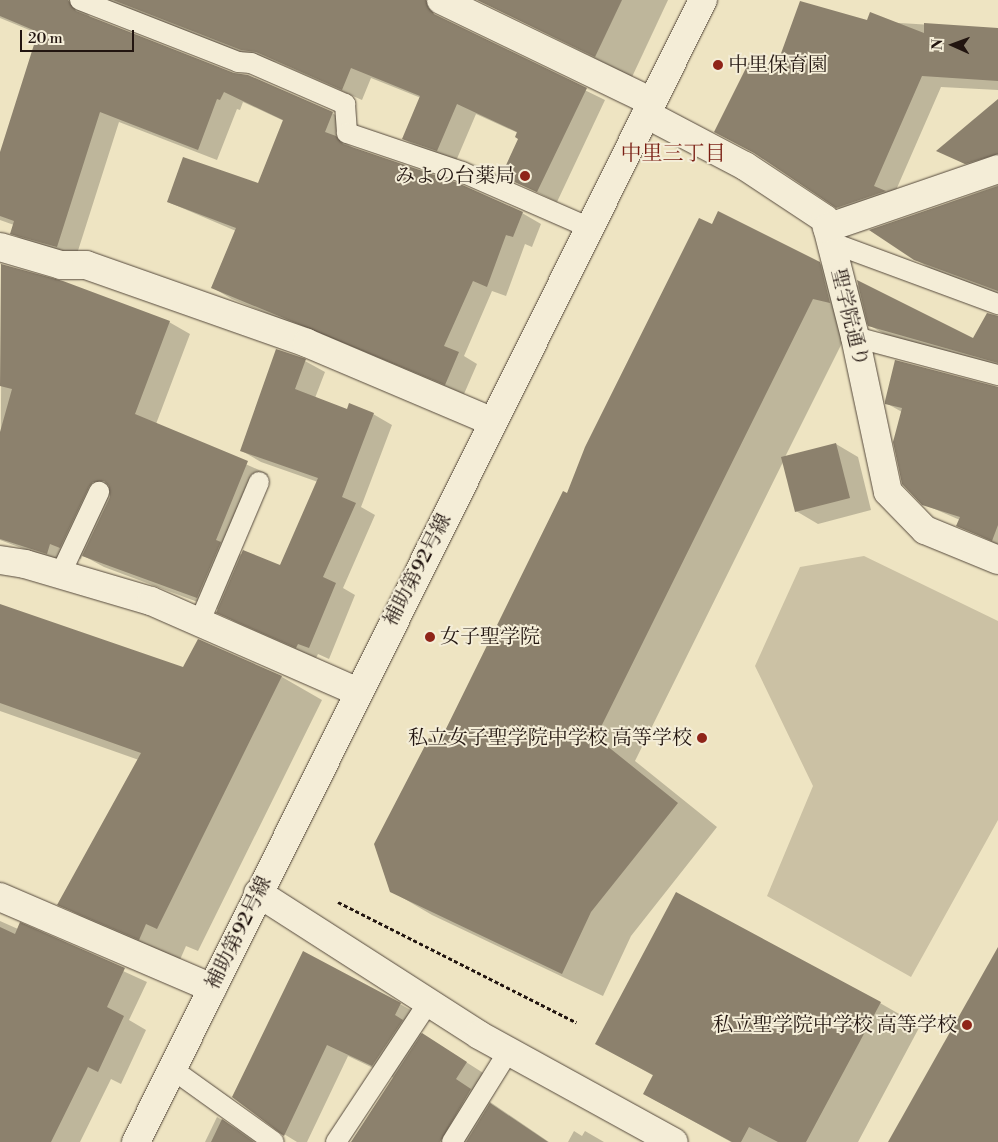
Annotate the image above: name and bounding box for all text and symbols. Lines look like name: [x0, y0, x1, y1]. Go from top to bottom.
scale bar: [22, 20, 136, 52]
north arrow: [928, 20, 978, 70]
text: 20 m: [28, 29, 63, 48]
text: N: [929, 39, 947, 50]
place label: 中里保育園: [728, 53, 828, 77]
marker: 中里保育園: [712, 59, 724, 71]
district label: 中里三丁目: [621, 141, 725, 167]
place label: みよの台薬局: [395, 164, 515, 188]
marker: みよの台薬局: [519, 170, 531, 182]
street label: 聖学院通り: [825, 267, 873, 369]
street label: 補助第92号線: [379, 510, 457, 630]
place label: 女子聖学院: [440, 625, 540, 649]
marker: 女子聖学院: [424, 631, 436, 643]
place label: 私立女子聖学院中学校 高等学校: [408, 726, 692, 750]
marker: 私立女子聖学院中学校 高等学校: [696, 732, 708, 744]
street label: 補助第92号線: [201, 872, 277, 994]
place label: 私立聖学院中学校 高等学校: [713, 1013, 957, 1037]
marker: 私立聖学院中学校 高等学校: [961, 1019, 973, 1031]

